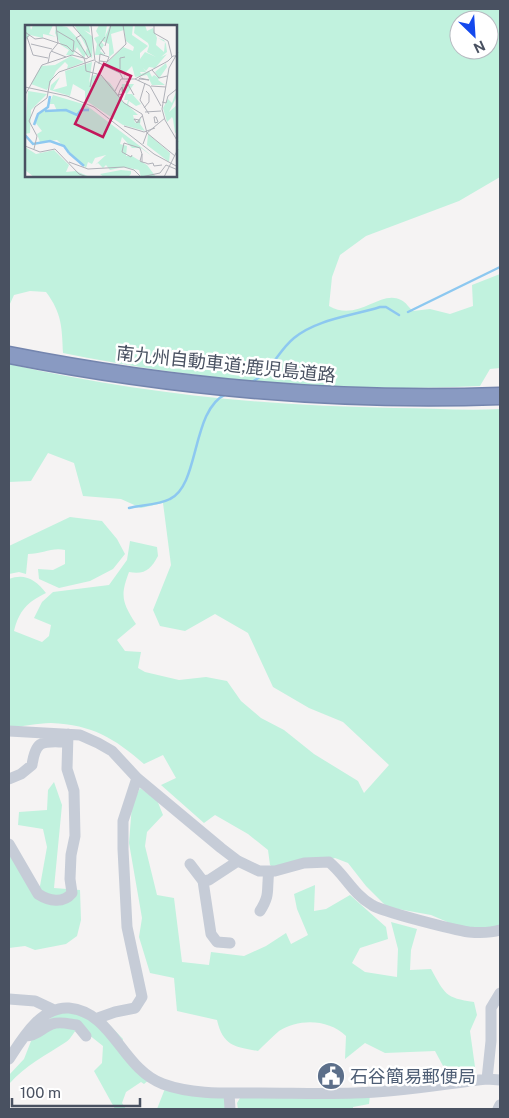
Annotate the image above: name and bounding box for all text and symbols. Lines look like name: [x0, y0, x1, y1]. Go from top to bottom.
north arrow: [449, 10, 499, 60]
inset map: [25, 25, 178, 178]
text: N: [471, 37, 488, 56]
street label: 南九州自動車道;鹿児島道路: [115, 342, 337, 386]
public building icon: 石谷簡易郵便局: [316, 1061, 346, 1091]
place label: 石谷簡易郵便局: [350, 1066, 476, 1087]
scale bar: [12, 1076, 140, 1108]
text: 100 m: [20, 1084, 61, 1101]

